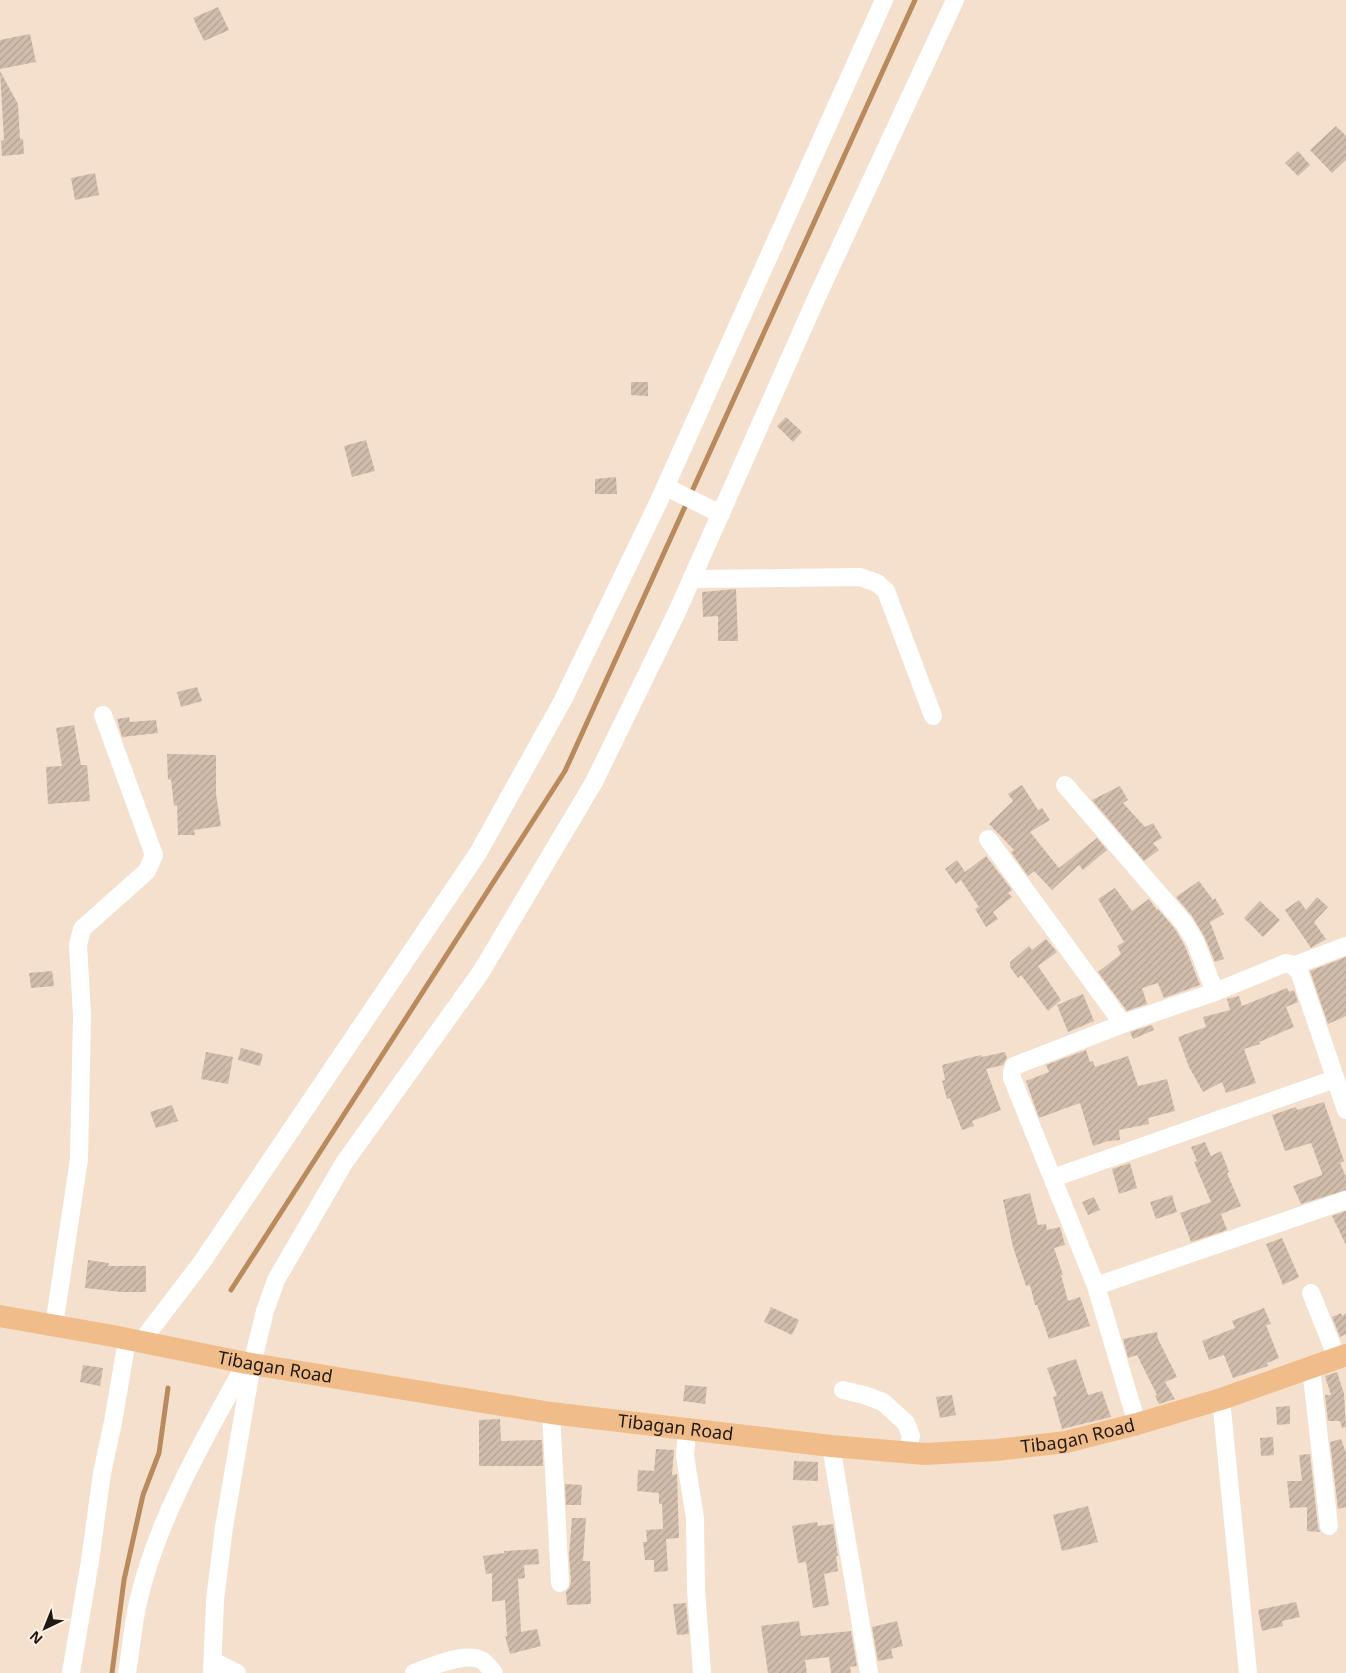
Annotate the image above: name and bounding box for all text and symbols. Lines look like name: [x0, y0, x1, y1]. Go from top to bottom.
street label: Tibagan Road: [216, 1345, 335, 1388]
street label: Tibagan Road: [617, 1408, 735, 1445]
street label: Tibagan Road: [1019, 1412, 1137, 1458]
north arrow: [20, 1603, 70, 1653]
text: N: [25, 1627, 46, 1649]

